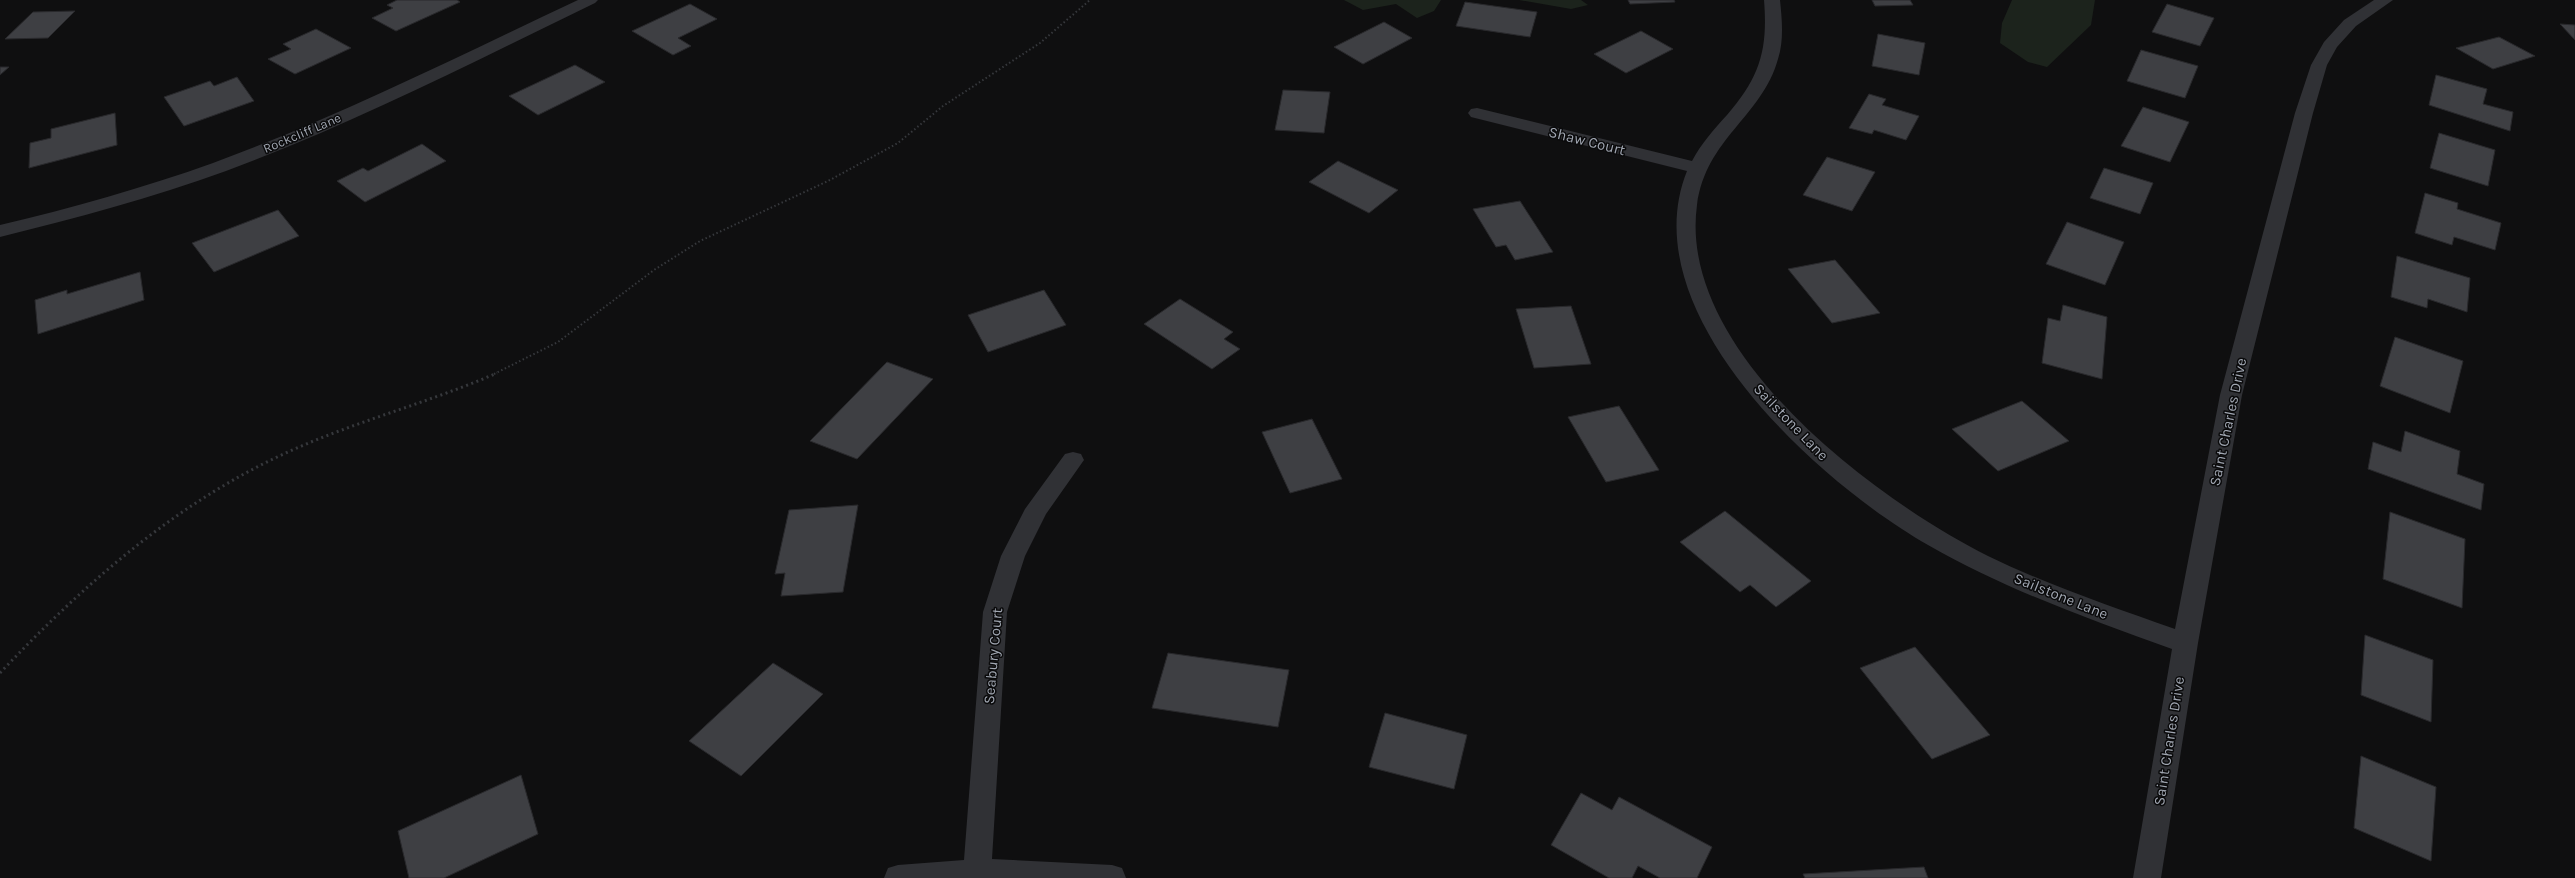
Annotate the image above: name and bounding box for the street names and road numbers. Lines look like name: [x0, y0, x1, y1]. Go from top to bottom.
street label: Rockcliff Lane: [261, 110, 343, 156]
street label: Shaw Court: [1547, 123, 1628, 159]
street label: Saint Charles Drive: [2206, 356, 2250, 488]
street label: Sailstone Lane: [1750, 380, 1832, 464]
street label: Sailstone Lane: [2011, 569, 2111, 623]
street label: Seabury Court: [980, 607, 1006, 705]
street label: Saint Charles Drive: [2150, 675, 2188, 807]

